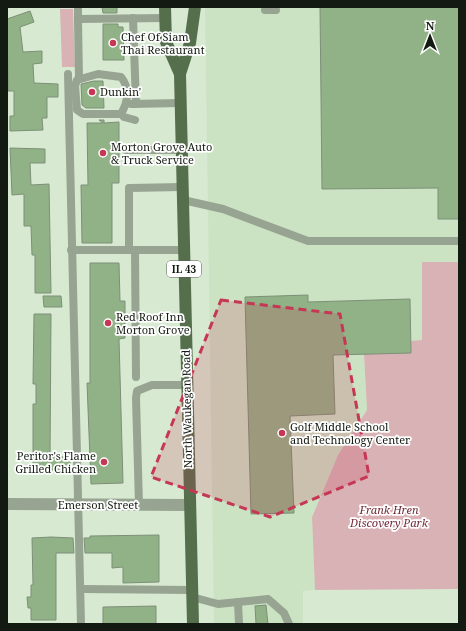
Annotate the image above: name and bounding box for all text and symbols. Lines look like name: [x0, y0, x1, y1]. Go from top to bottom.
north arrow: [410, 16, 450, 56]
text: N: [426, 18, 435, 33]
place label: Chef Of Siam Thai Restaurant: [121, 29, 205, 57]
marker: Chef Of Siam Thai Restaurant: [108, 38, 118, 48]
place label: Dunkin': [100, 84, 141, 99]
marker: Dunkin': [87, 87, 97, 97]
place label: Morton Grove Auto & Truck Service: [111, 139, 212, 167]
marker: Morton Grove Auto & Truck Service: [98, 148, 108, 158]
road number: IL 43: [167, 261, 201, 277]
place label: Red Roof Inn Morton Grove: [116, 309, 190, 337]
marker: Red Roof Inn Morton Grove: [103, 318, 113, 328]
street label: North Waukegan Road: [178, 350, 195, 468]
place label: Golf Middle School and Technology Center: [290, 419, 411, 447]
marker: Golf Middle School and Technology Center: [277, 428, 287, 438]
place label: Peritor's Flame Grilled Chicken: [15, 448, 96, 476]
marker: Peritor's Flame Grilled Chicken: [99, 457, 109, 467]
street label: Emerson Street: [58, 497, 138, 512]
park label: Frank Hren Discovery Park: [349, 502, 429, 530]

